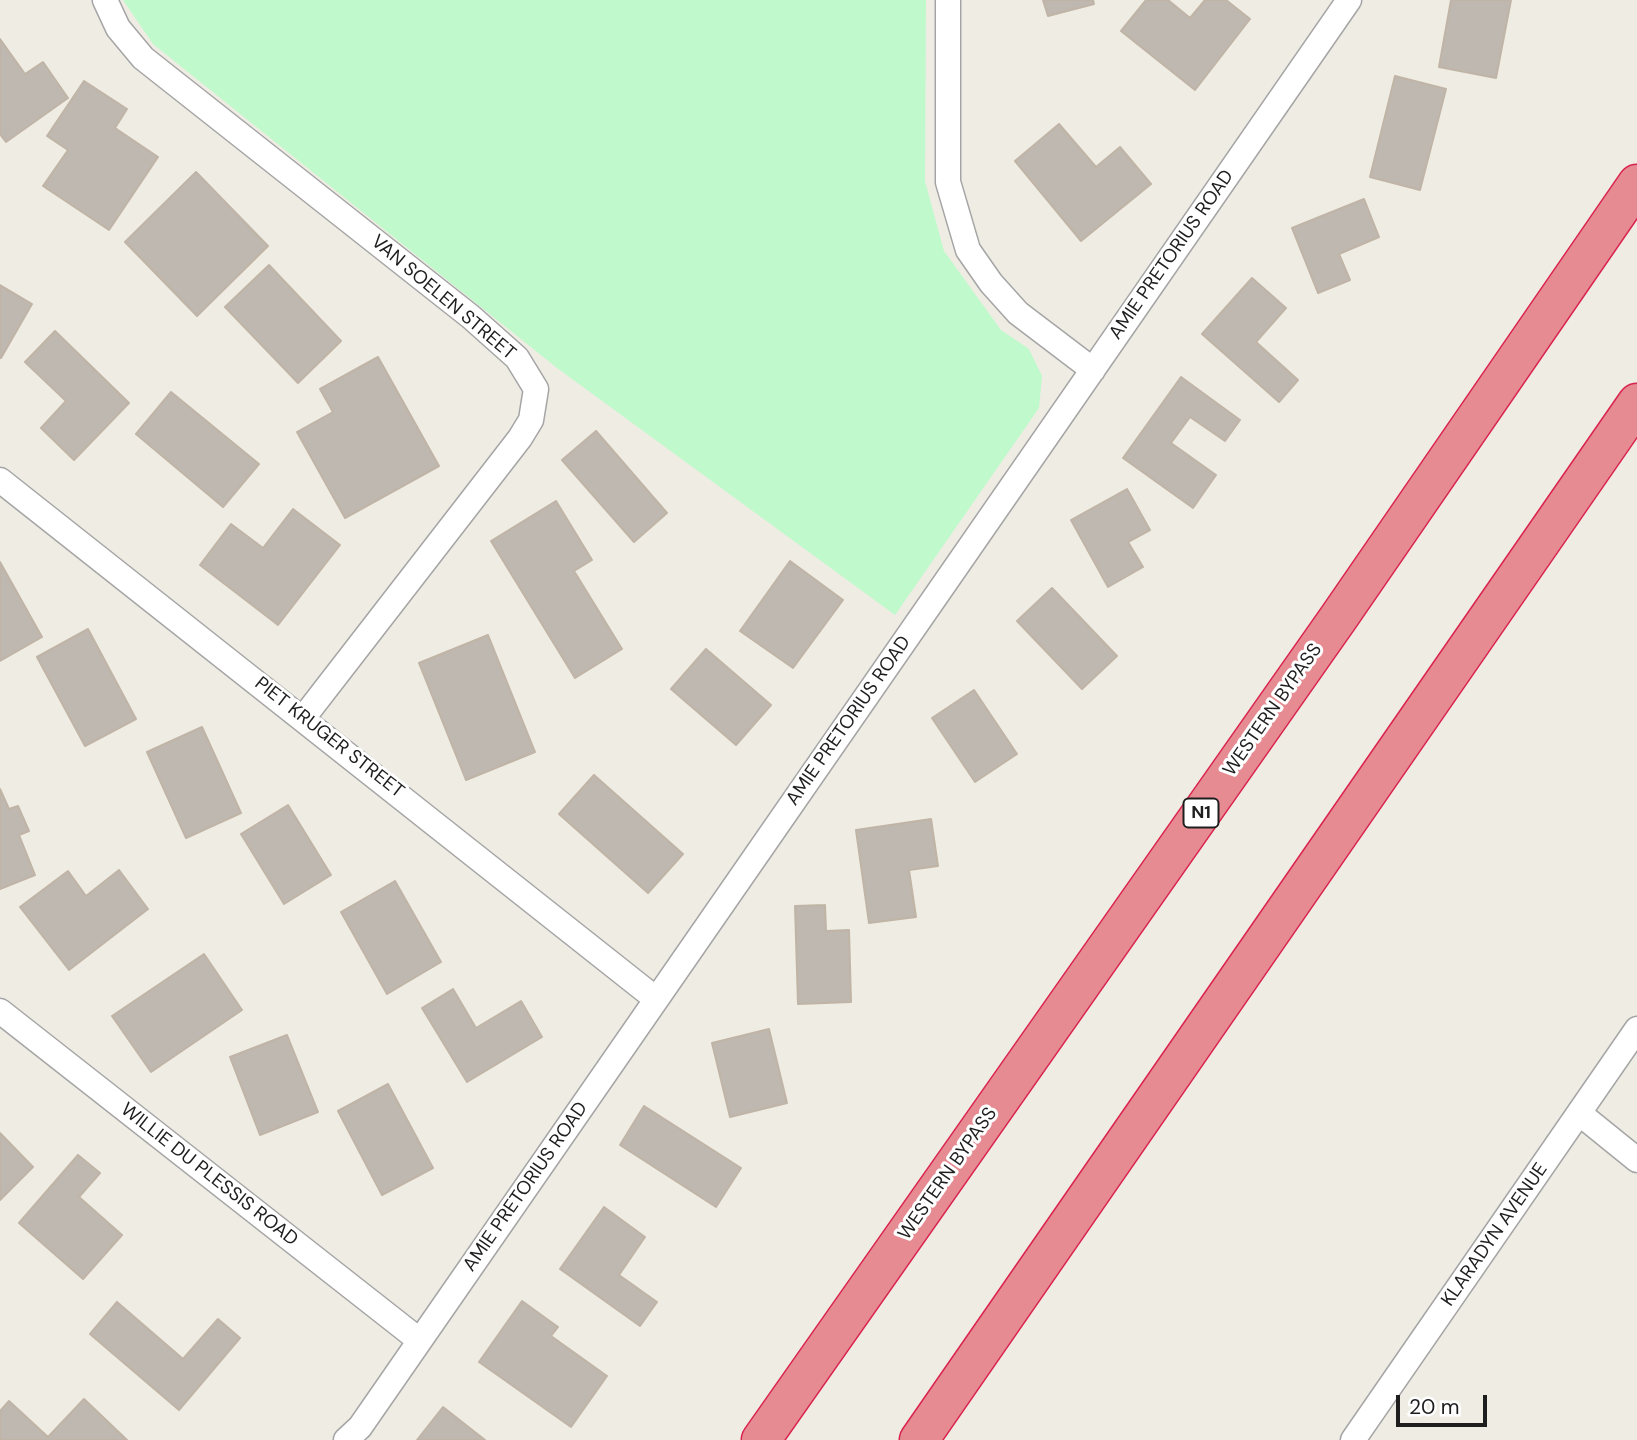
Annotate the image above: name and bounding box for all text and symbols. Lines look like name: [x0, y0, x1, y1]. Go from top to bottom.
street label: AMIE PRETORIUS ROAD: [1105, 166, 1239, 344]
street label: VAN SOELEN STREET: [366, 231, 520, 365]
street label: AMIE PRETORIUS ROAD: [782, 632, 916, 810]
street label: WESTERN BYPASS: [1219, 639, 1327, 781]
street label: PIET KRUGER STREET: [250, 673, 408, 803]
road number: N1: [1184, 798, 1218, 828]
street label: AMIE PRETORIUS ROAD: [459, 1098, 593, 1276]
street label: WILLIE DU PLESSIS ROAD: [116, 1099, 302, 1251]
street label: WESTERN BYPASS: [894, 1103, 1002, 1245]
street label: KLARADYN AVENUE: [1437, 1159, 1553, 1311]
scale bar: [1399, 1380, 1490, 1424]
text: 20 m: [1409, 1393, 1460, 1421]

